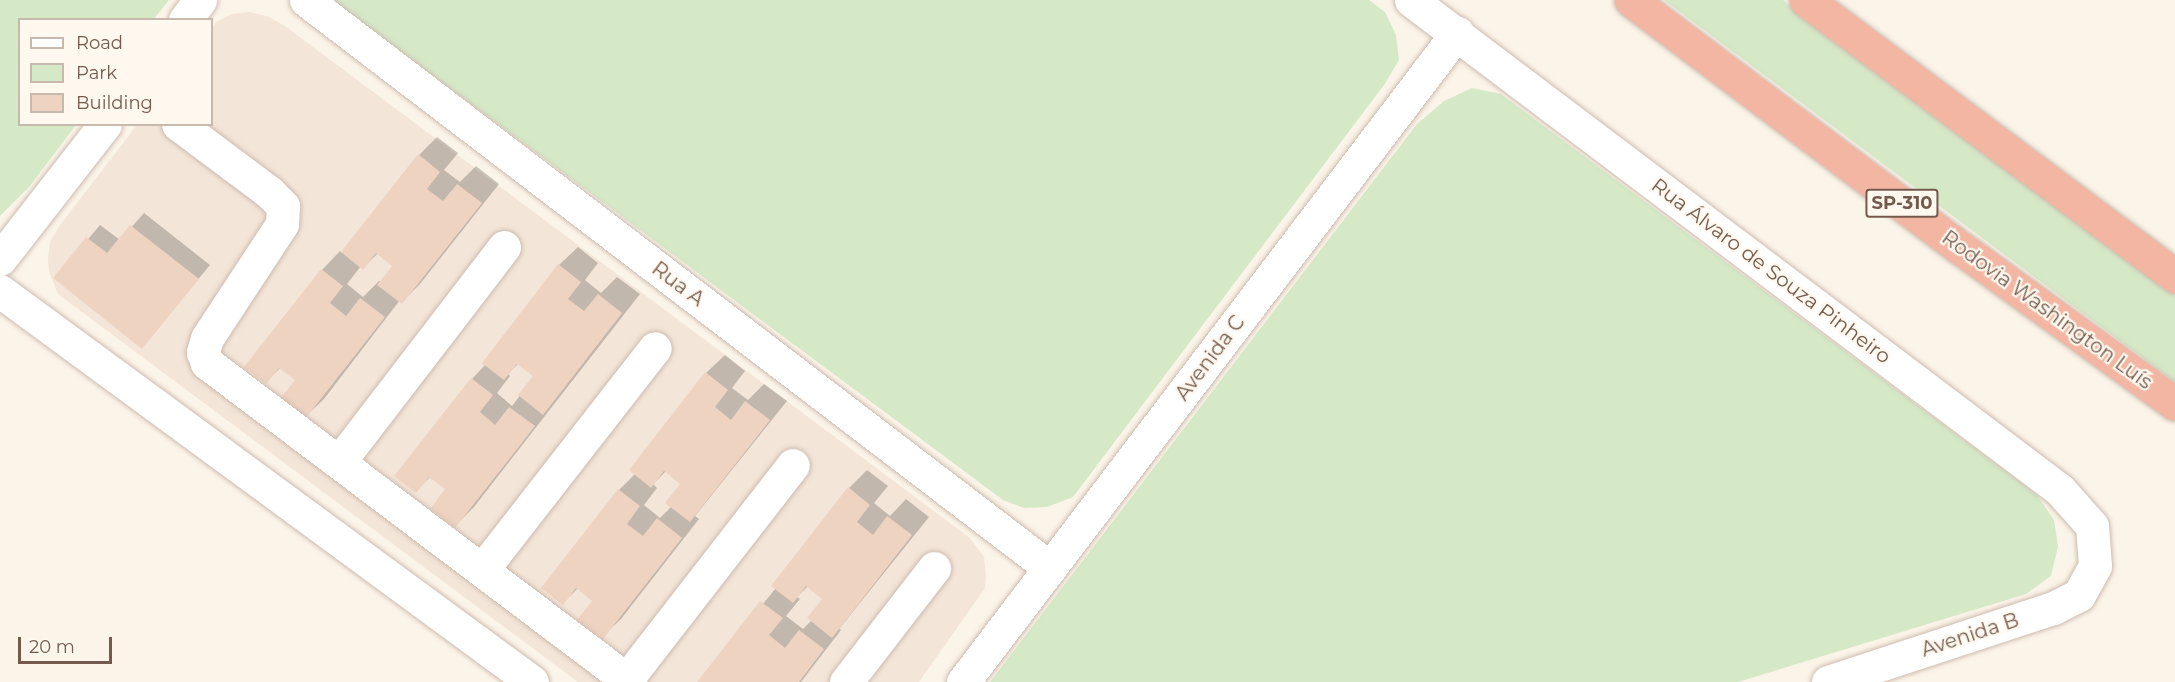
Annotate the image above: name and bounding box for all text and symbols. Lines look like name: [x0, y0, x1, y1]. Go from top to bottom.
legend: [18, 18, 213, 126]
text: Road: [76, 32, 123, 54]
text: Park: [76, 62, 117, 84]
text: Building: [76, 92, 153, 114]
street label: Rua Álvaro de Souza Pinheiro: [1647, 173, 1895, 369]
road number: SP-310: [1864, 188, 1940, 218]
street label: Rodovia Washington Luís: [1937, 226, 2157, 394]
street label: Rua A: [647, 257, 709, 311]
street label: Avenida C: [1170, 311, 1250, 405]
street label: Avenida B: [1918, 608, 2022, 662]
scale bar: [21, 625, 116, 663]
text: 20 m: [29, 636, 75, 658]

